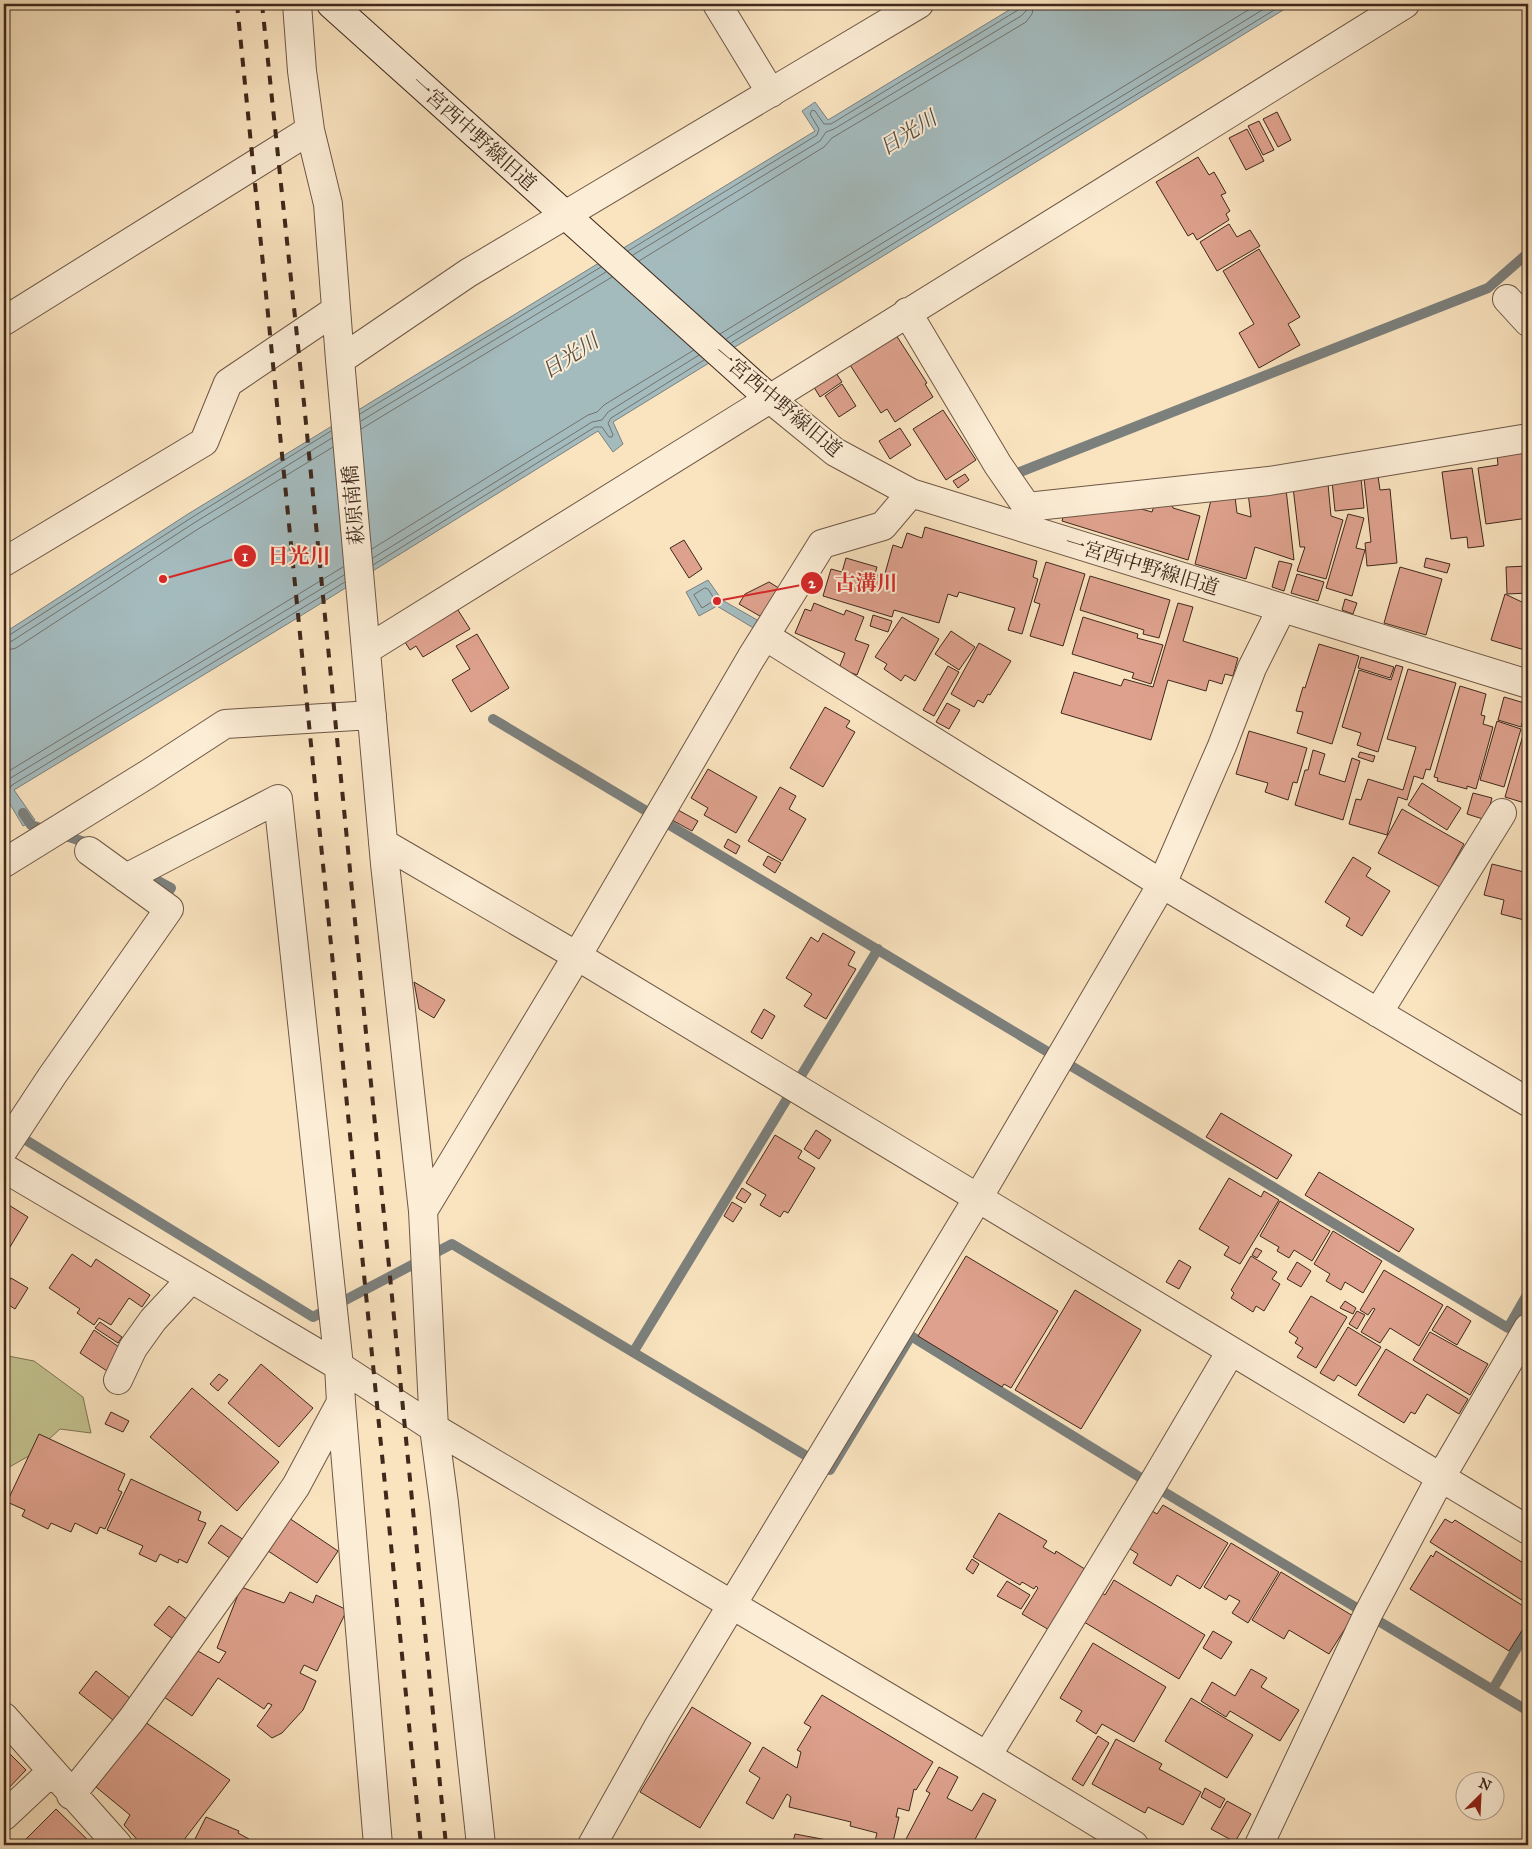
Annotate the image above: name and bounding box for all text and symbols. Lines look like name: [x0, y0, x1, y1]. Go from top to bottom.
street label: 一宮西中野線旧道: [407, 71, 541, 195]
water label: 日光川: [874, 104, 943, 161]
water label: 日光川: [537, 327, 605, 384]
street label: 一宮西中野線旧道: [709, 340, 847, 462]
street label: 萩原南橋: [338, 464, 368, 546]
street label: 一宮西中野線旧道: [1062, 530, 1222, 600]
callout: 日光川: [232, 538, 340, 574]
text: 日光川: [268, 543, 331, 569]
text: 1: [242, 547, 248, 565]
callout: 古溝川: [799, 565, 907, 601]
text: 古溝川: [835, 570, 898, 596]
text: 2: [808, 574, 816, 592]
north arrow: [1454, 1772, 1504, 1822]
text: N: [1476, 1774, 1494, 1795]

